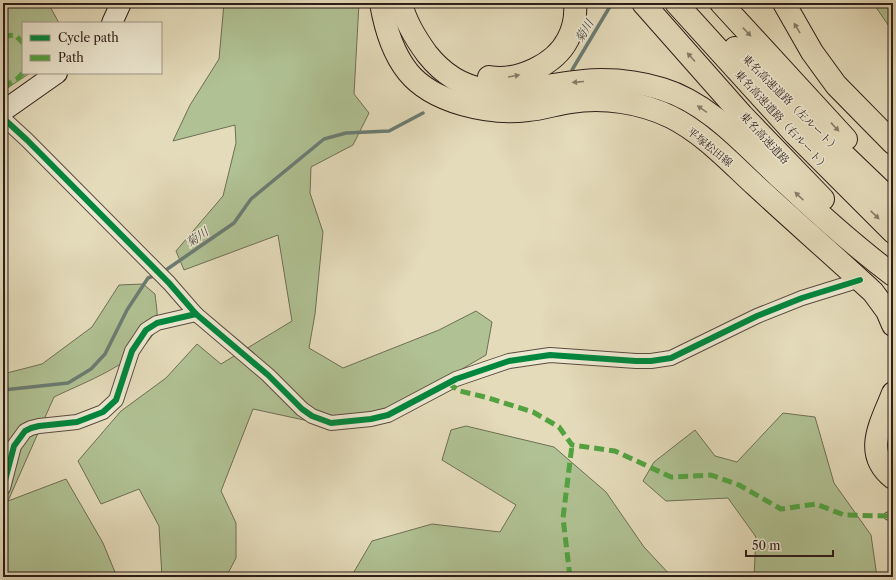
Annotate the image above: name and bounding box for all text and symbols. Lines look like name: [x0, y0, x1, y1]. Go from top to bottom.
water label: 菊川: [571, 15, 598, 45]
legend: [22, 22, 162, 74]
one-way arrow: [794, 22, 801, 33]
one-way arrow: [743, 27, 752, 37]
text: Cycle path: [58, 30, 119, 45]
text: Path: [58, 50, 84, 65]
street label: 東名高速道路（左ルート）: [740, 52, 842, 154]
one-way arrow: [687, 53, 696, 62]
street label: 東名高速道路（右ルート）: [732, 67, 832, 173]
one-way arrow: [508, 72, 520, 78]
one-way arrow: [572, 79, 584, 85]
one-way arrow: [697, 106, 707, 114]
street label: 東名高速道路: [738, 109, 792, 167]
one-way arrow: [831, 122, 840, 132]
street label: 平塚松田線: [684, 124, 736, 170]
one-way arrow: [794, 191, 804, 201]
one-way arrow: [870, 210, 880, 220]
water label: 菊川: [183, 223, 213, 250]
scale bar: [746, 532, 833, 558]
text: 50 m: [752, 538, 781, 553]

